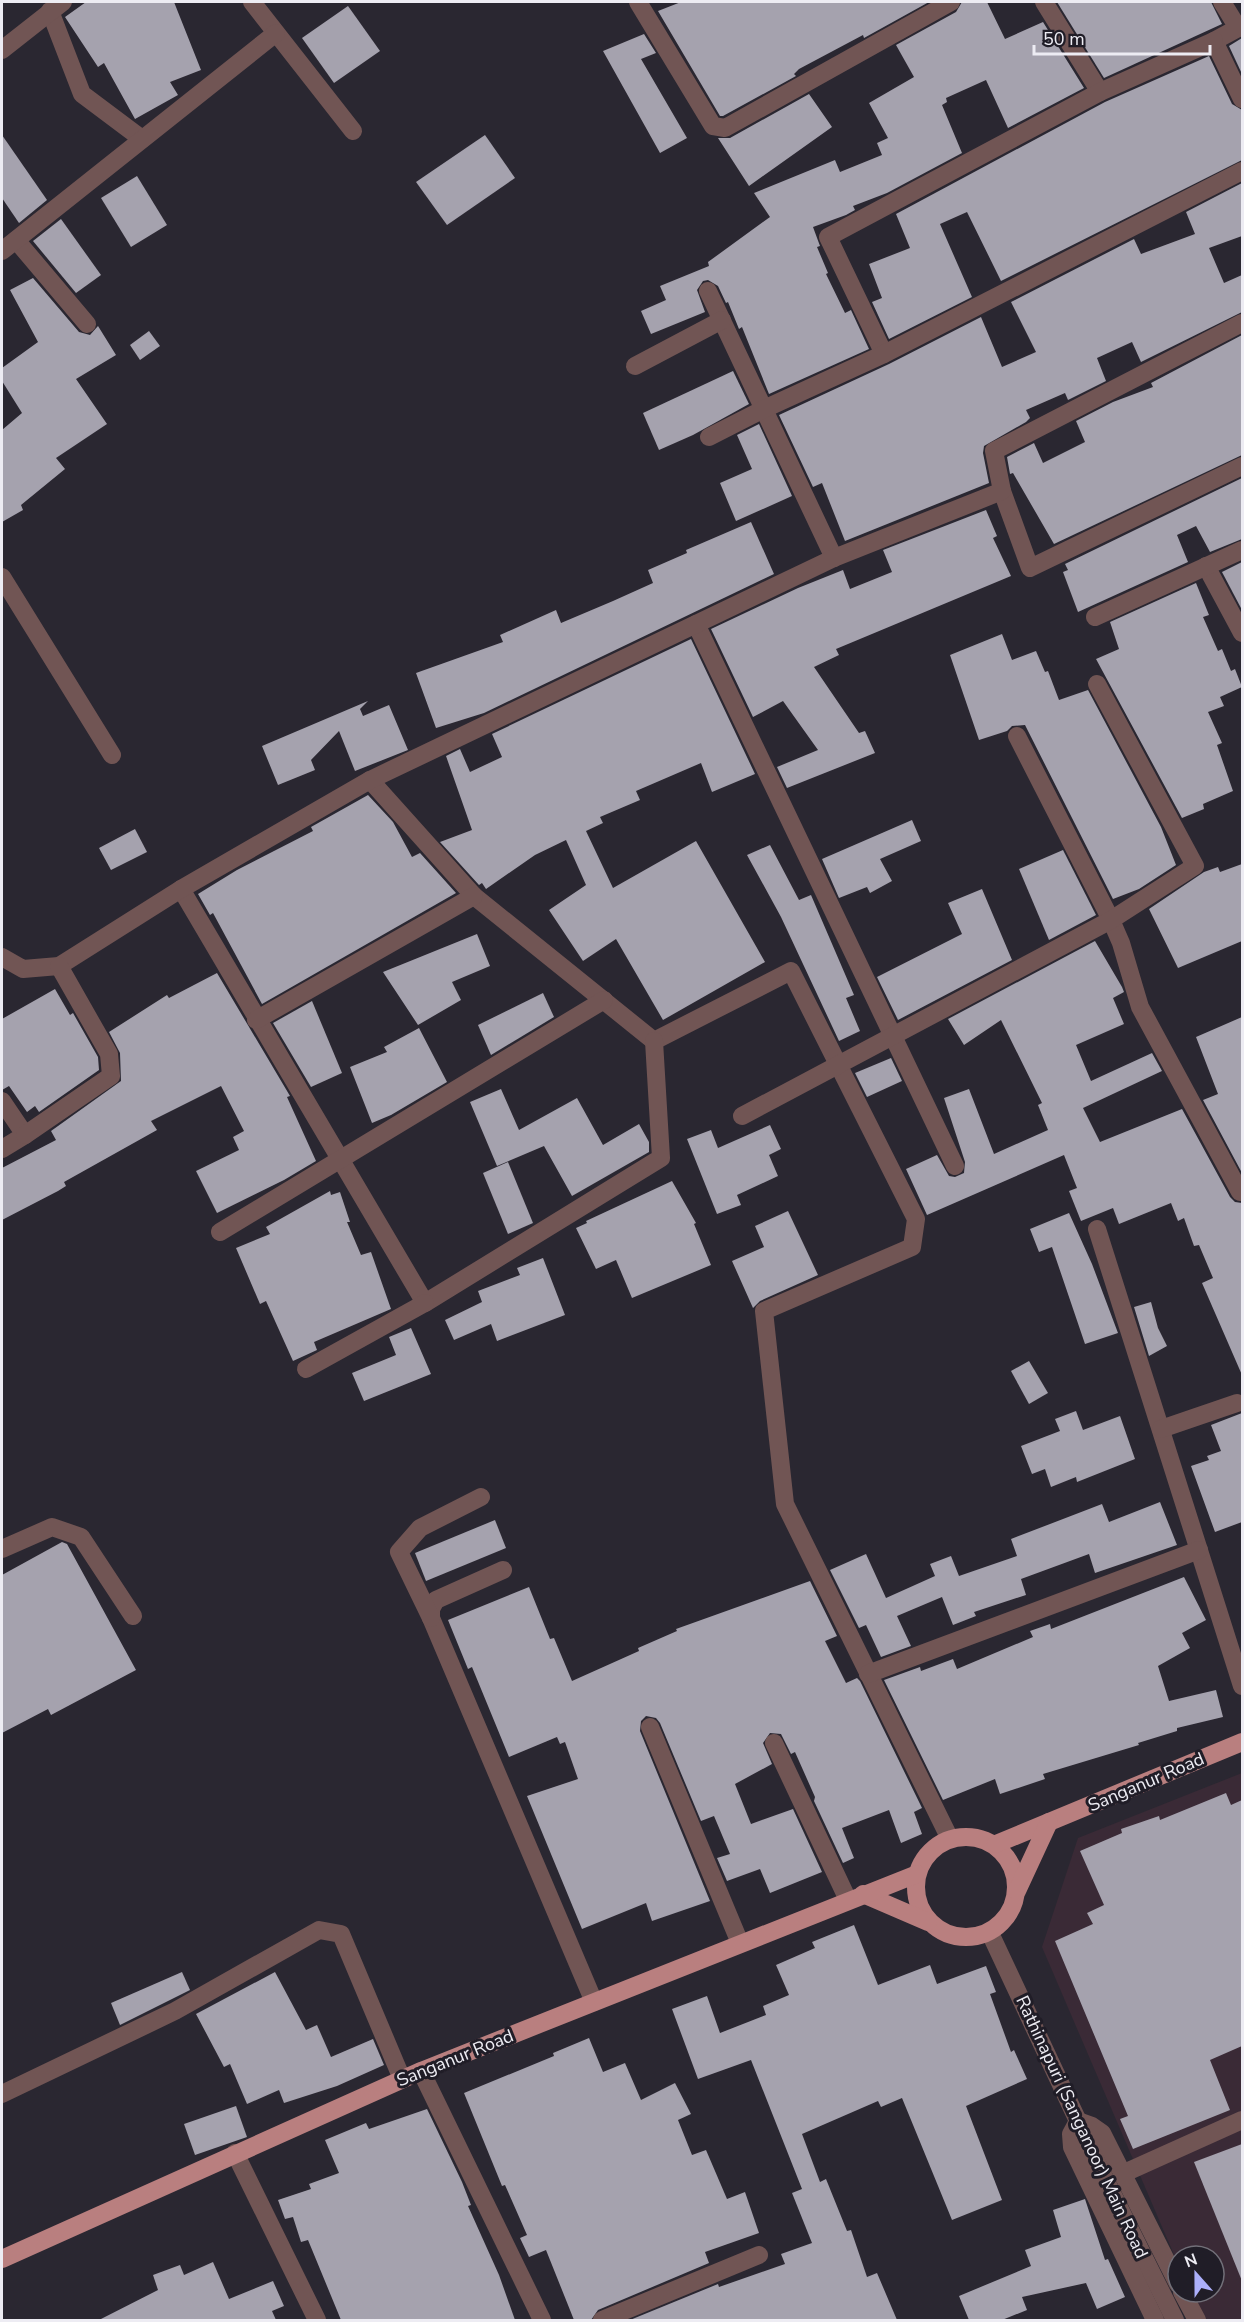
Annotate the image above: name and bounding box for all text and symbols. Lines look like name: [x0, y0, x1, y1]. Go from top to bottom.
scale bar: [1034, 18, 1210, 56]
text: 50 m: [1043, 27, 1085, 51]
street label: Sanganur Road: [1084, 1747, 1208, 1817]
street label: Rathinapuri (Sanganoor) Main Road: [1010, 1992, 1154, 2262]
street label: Sanganur Road: [393, 2024, 517, 2092]
north arrow: [1166, 2244, 1226, 2304]
text: N: [1181, 2249, 1201, 2273]

